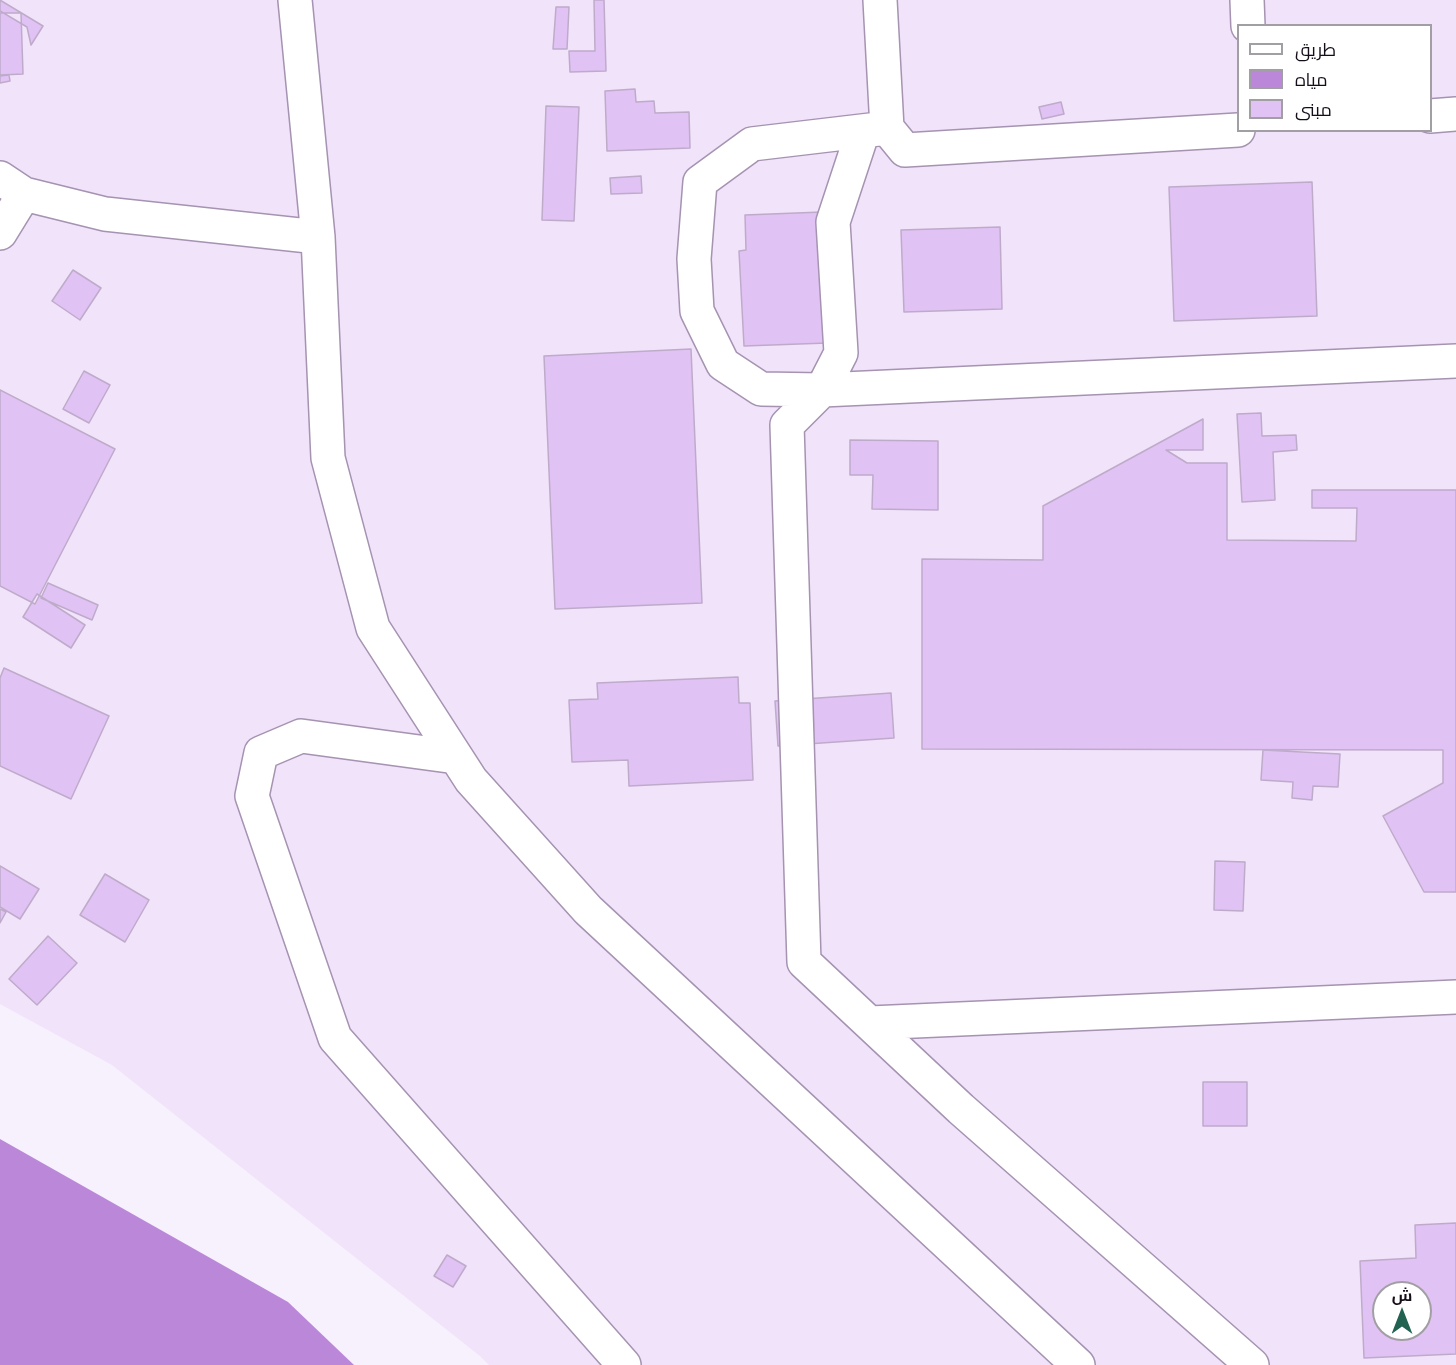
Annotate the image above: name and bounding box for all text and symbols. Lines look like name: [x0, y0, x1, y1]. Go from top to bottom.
legend: [1237, 24, 1432, 132]
text: طريق: [1295, 38, 1336, 61]
text: مياه: [1295, 68, 1328, 91]
text: مبنى: [1295, 98, 1332, 121]
north arrow: [1372, 1281, 1432, 1341]
text: ش: [1392, 1285, 1412, 1305]

